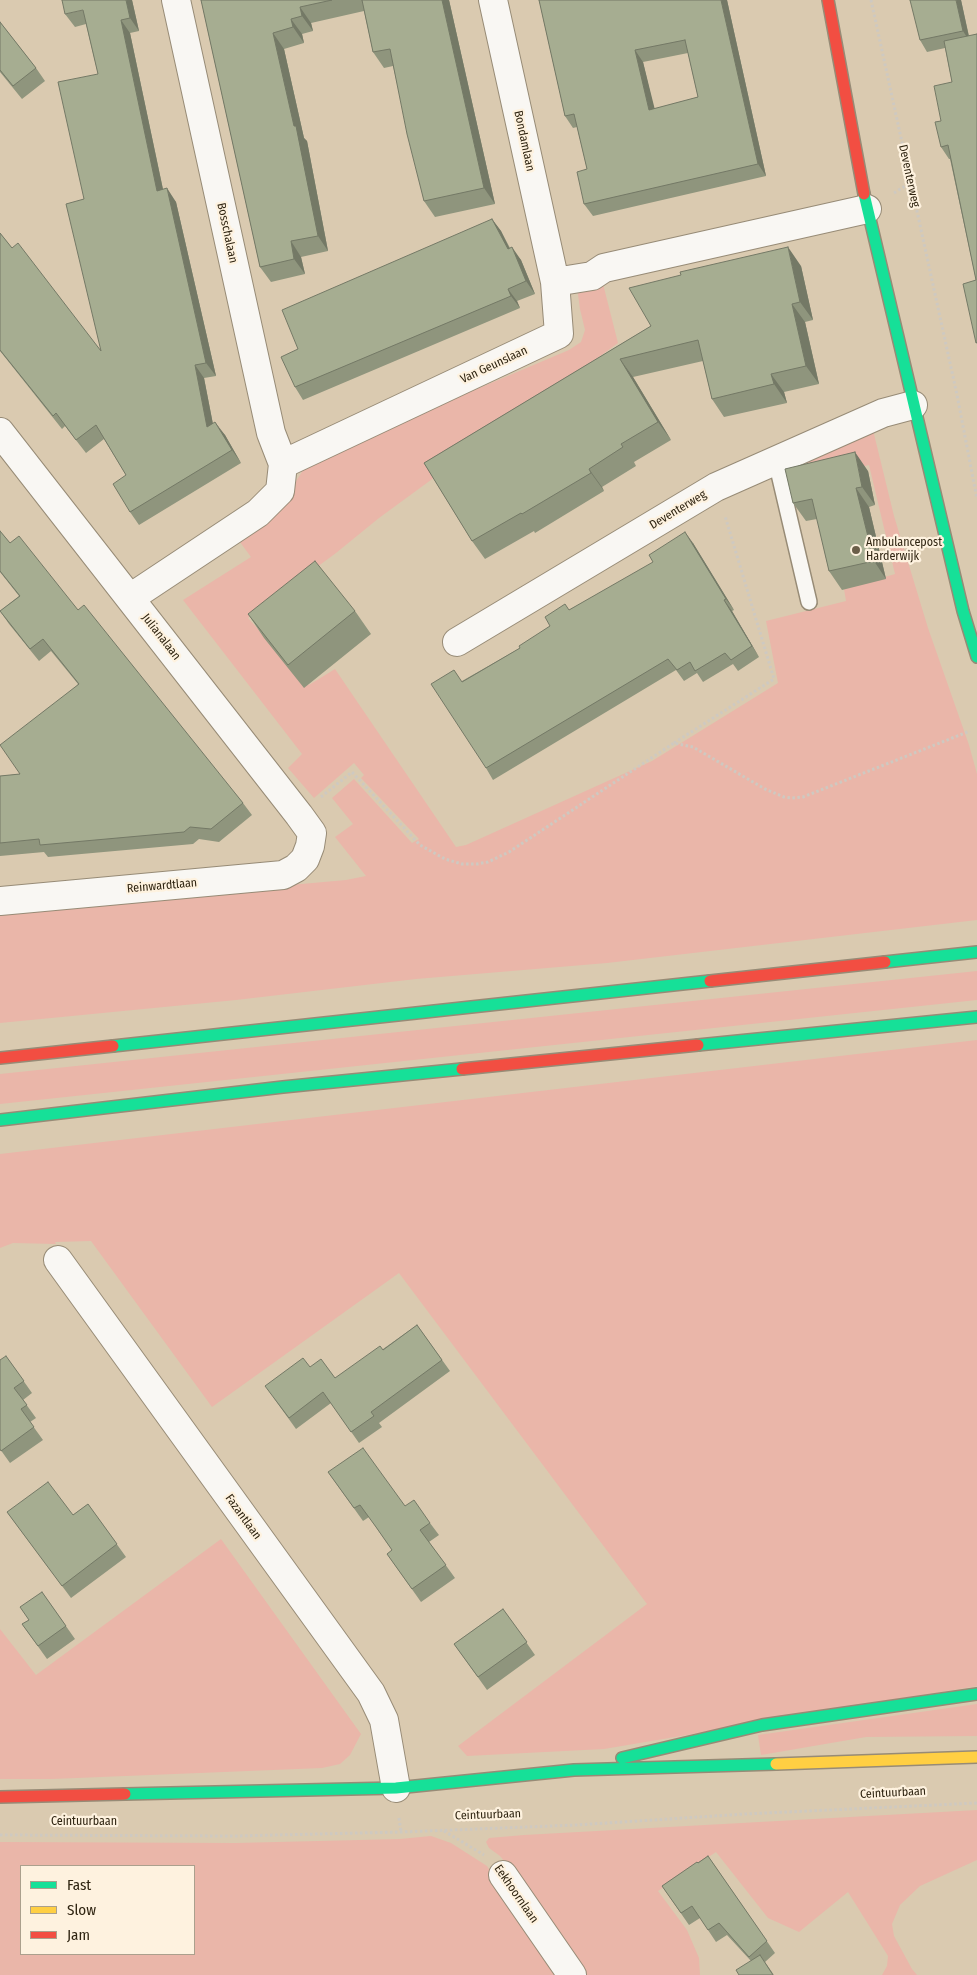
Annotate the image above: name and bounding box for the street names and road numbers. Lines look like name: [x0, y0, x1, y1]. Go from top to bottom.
street label: Bondamlaan: [511, 109, 537, 173]
street label: Deventerweg: [895, 143, 923, 209]
street label: Bosschalaan: [214, 201, 240, 265]
street label: Van Geunslaan: [458, 343, 530, 387]
street label: Deventerweg: [647, 487, 709, 533]
street label: Julianalaan: [138, 611, 184, 663]
street label: Reinwardtlaan: [126, 876, 198, 896]
street label: Fazantlaan: [222, 1492, 264, 1542]
street label: Ceintuurbaan: [860, 1784, 926, 1802]
street label: Ceintuurbaan: [455, 1807, 521, 1823]
street label: Ceintuurbaan: [51, 1815, 117, 1829]
street label: Eekhoornlaan: [491, 1862, 541, 1926]

